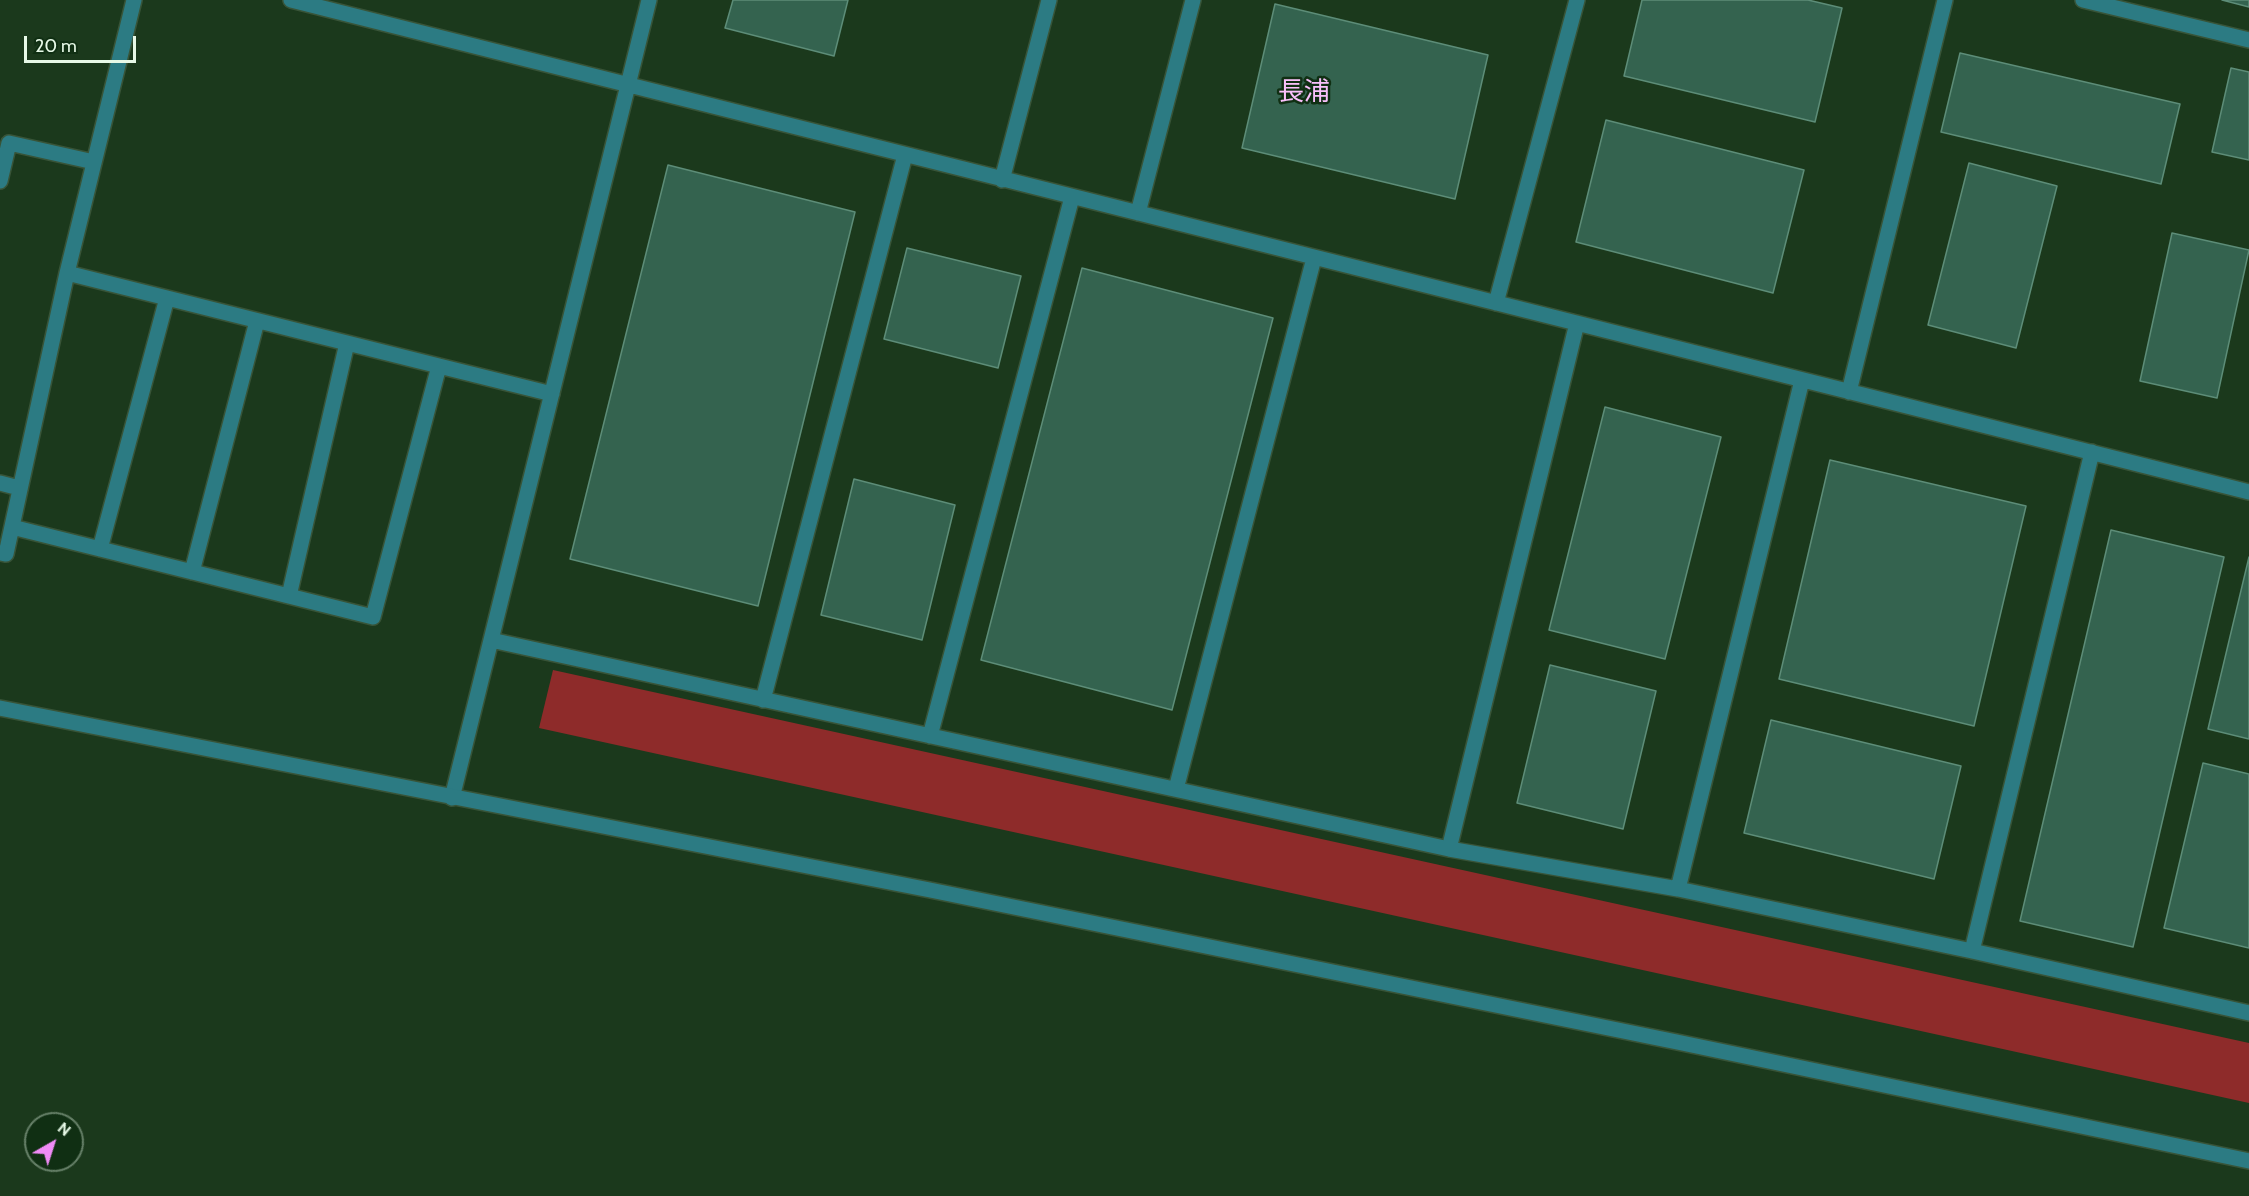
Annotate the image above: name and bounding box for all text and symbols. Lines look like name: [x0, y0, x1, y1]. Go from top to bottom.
scale bar: [27, 24, 140, 62]
text: 20 m: [35, 35, 77, 57]
district label: 長浦: [1278, 76, 1330, 108]
north arrow: [24, 1112, 84, 1172]
text: N: [54, 1118, 75, 1140]

